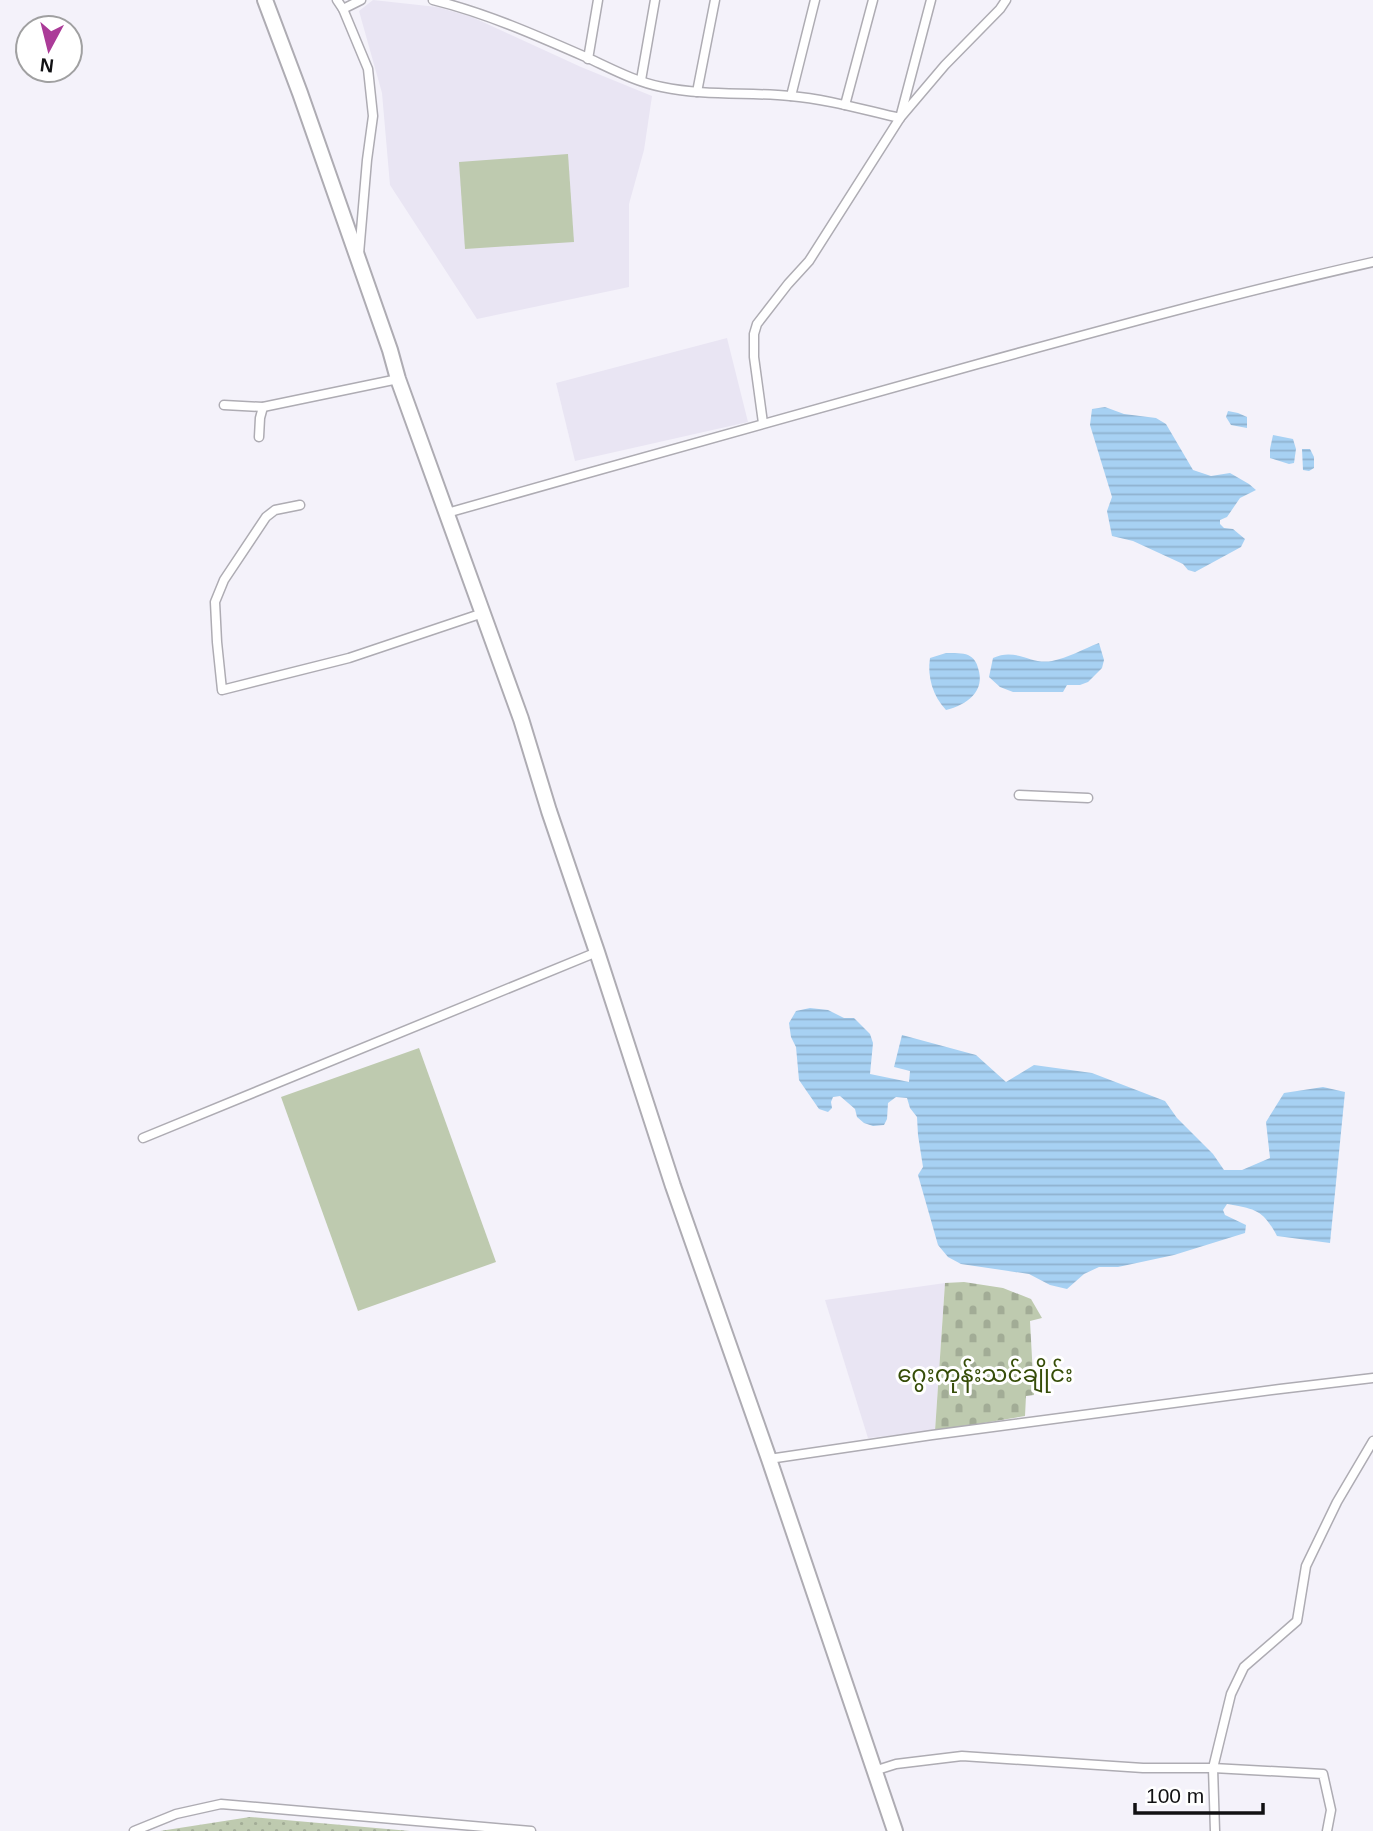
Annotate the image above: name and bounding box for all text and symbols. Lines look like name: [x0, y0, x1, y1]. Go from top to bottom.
north arrow: [14, 14, 84, 84]
text: N: [39, 54, 55, 77]
park label: ဂွေးကုန်းသင်ချိုင်း: [897, 1358, 1073, 1393]
scale bar: [1135, 1772, 1263, 1816]
text: 100 m: [1146, 1784, 1204, 1807]

